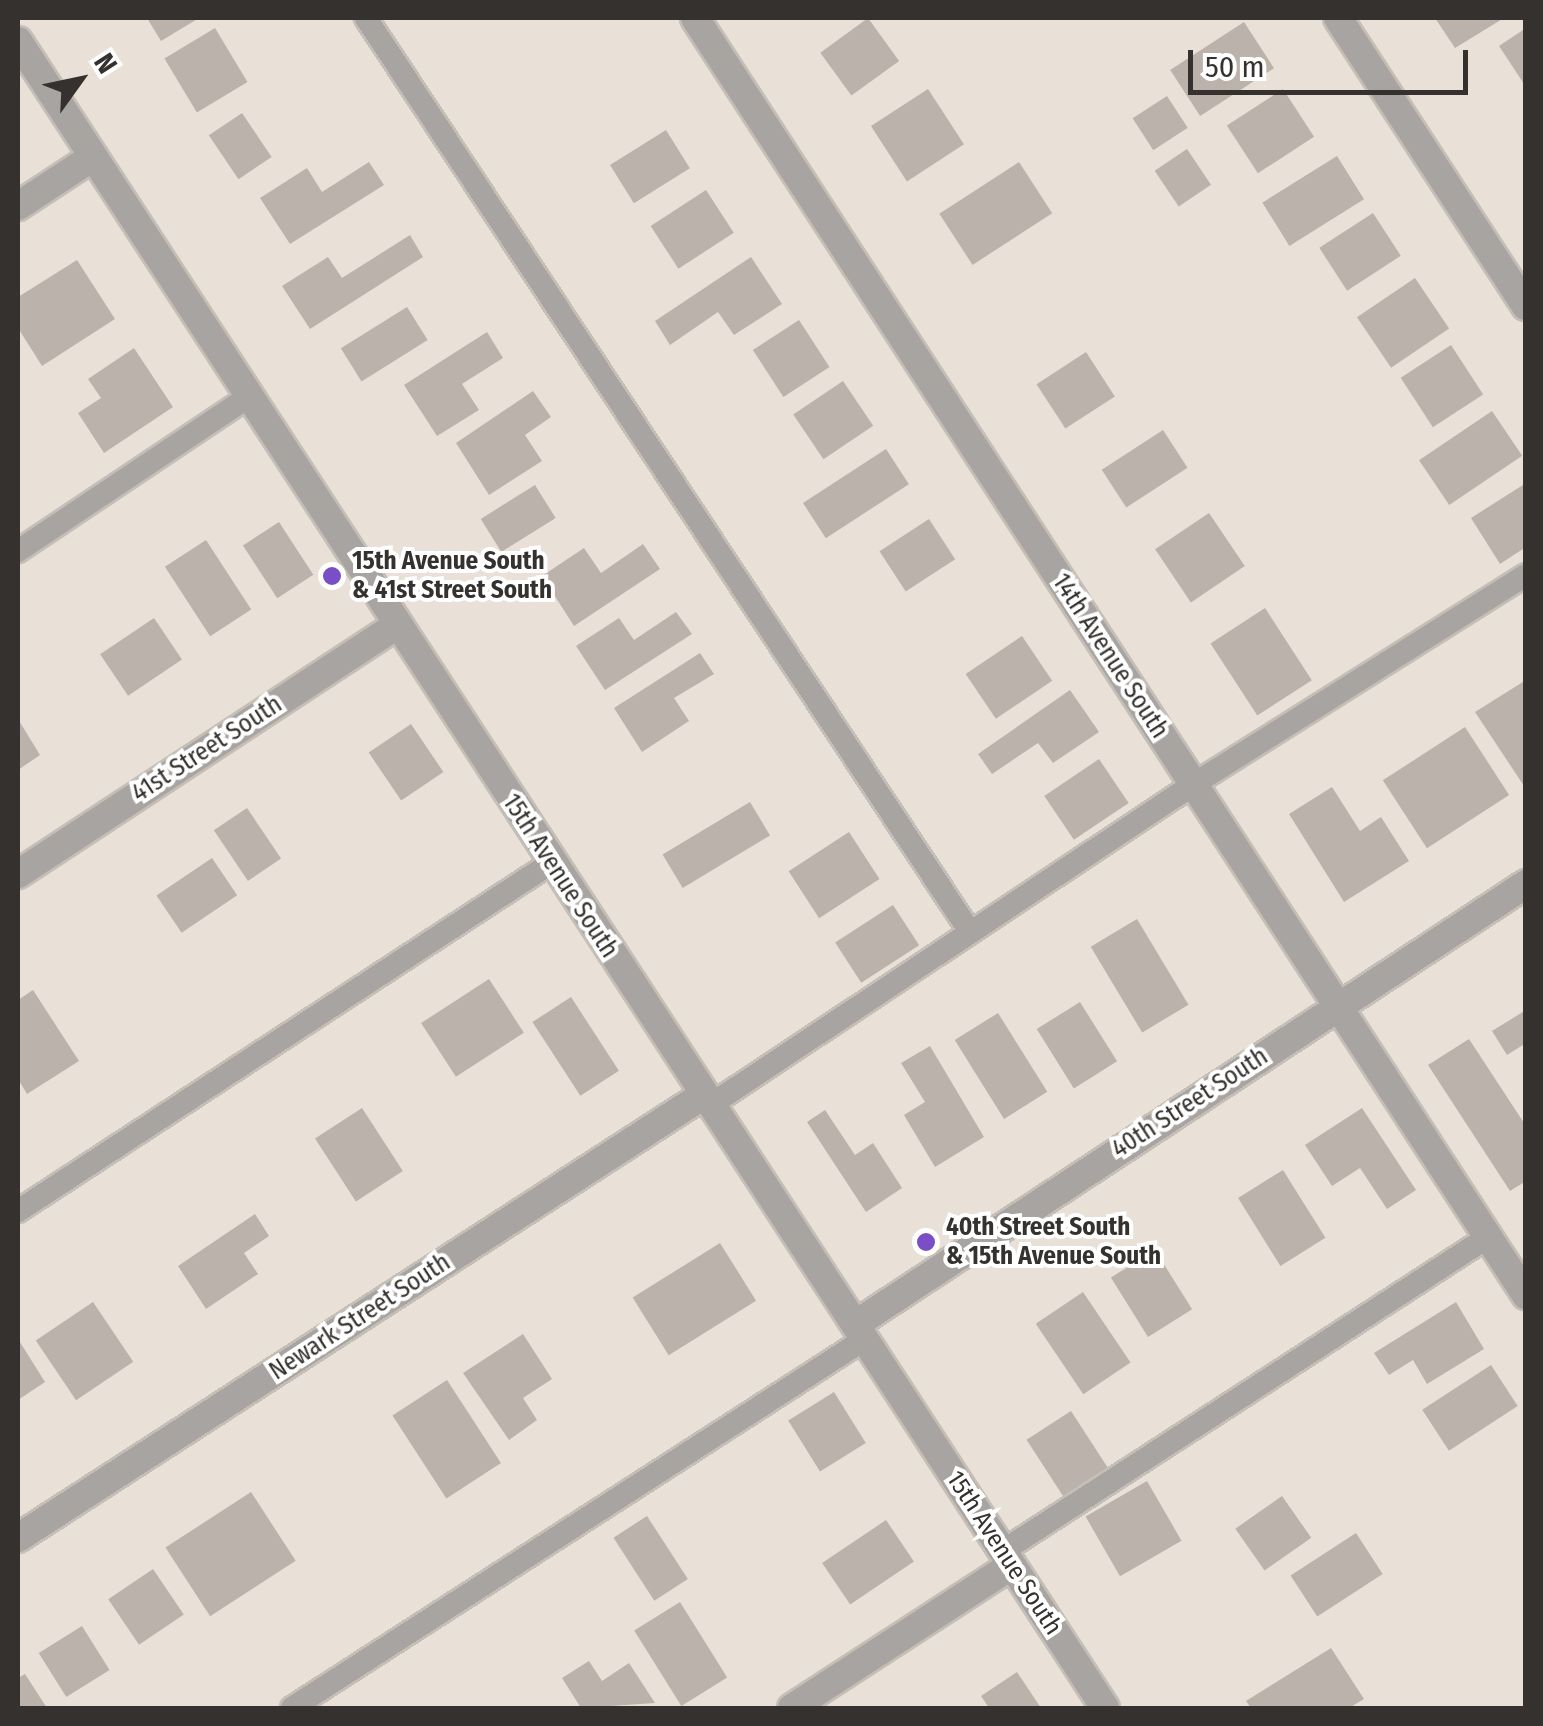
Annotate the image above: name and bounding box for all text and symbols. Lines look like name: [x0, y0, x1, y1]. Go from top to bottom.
north arrow: [30, 30, 130, 130]
scale bar: [1193, 30, 1473, 92]
text: N: [87, 47, 124, 79]
text: 50 m: [1205, 49, 1265, 85]
place label: 15th Avenue South & 41st Street South: [352, 547, 552, 606]
marker: 15th Avenue South & 41st Street South: [321, 565, 343, 587]
street label: 14th Avenue South: [1046, 568, 1174, 744]
street label: 41st Street South: [126, 689, 288, 809]
street label: 15th Avenue South: [496, 788, 624, 964]
street label: 40th Street South: [1106, 1041, 1274, 1165]
place label: 40th Street South & 15th Avenue South: [946, 1213, 1161, 1272]
marker: 40th Street South & 15th Avenue South: [915, 1231, 937, 1253]
street label: Newark Street South: [264, 1247, 456, 1387]
street label: 15th Avenue South: [940, 1465, 1068, 1641]

